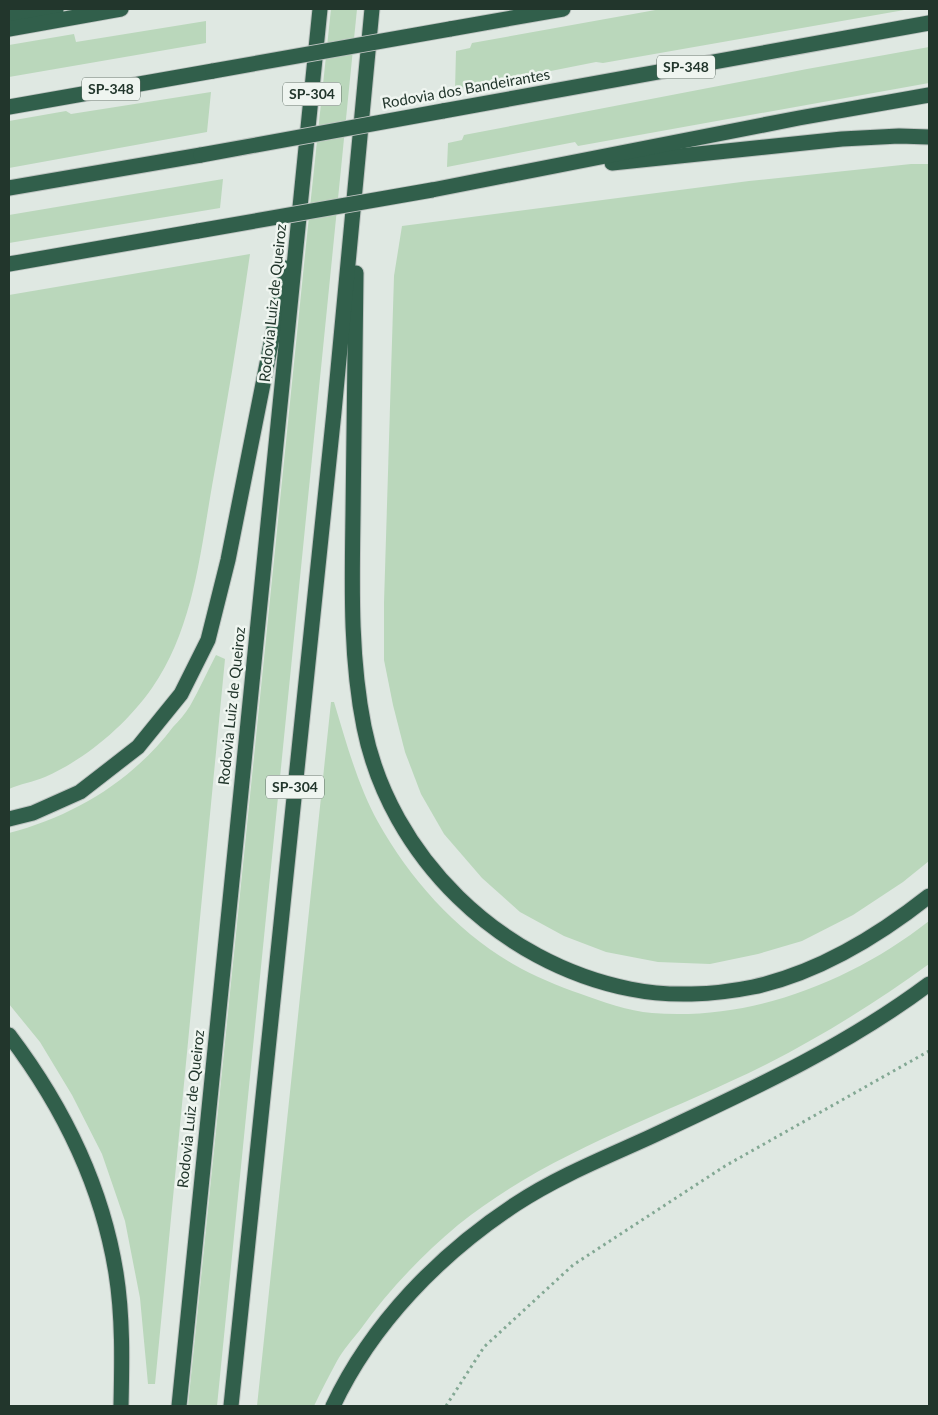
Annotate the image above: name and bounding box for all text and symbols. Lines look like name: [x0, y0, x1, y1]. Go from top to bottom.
road number: SP-348: [657, 56, 715, 78]
street label: Rodovia dos Bandeirantes: [380, 64, 551, 112]
road number: SP-348: [82, 78, 140, 100]
road number: SP-304: [283, 82, 341, 106]
street label: Rodovia Luiz de Queiroz: [255, 223, 289, 383]
street label: Rodovia Luiz de Queiroz: [214, 626, 248, 786]
road number: SP-304: [266, 776, 324, 799]
street label: Rodovia Luiz de Queiroz: [173, 1029, 207, 1189]

